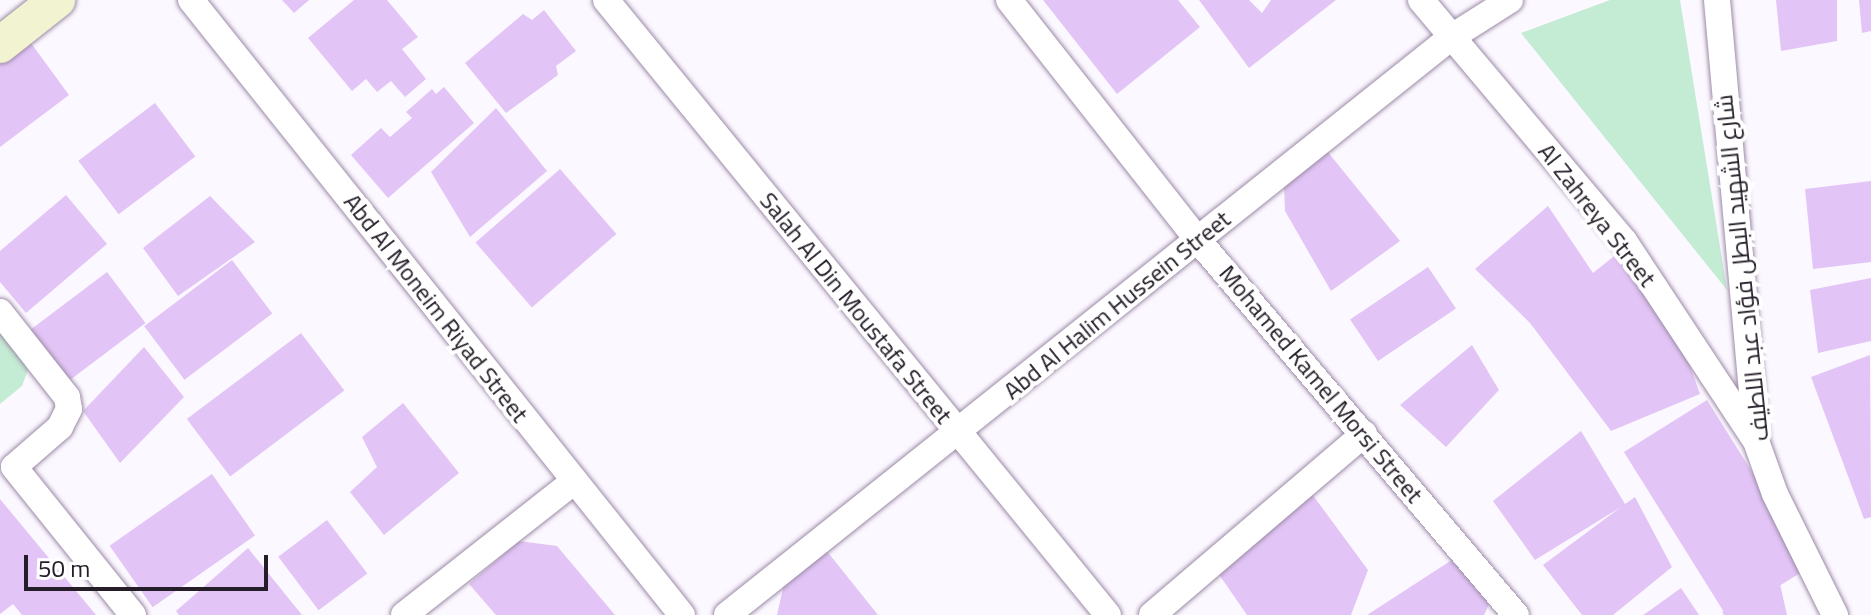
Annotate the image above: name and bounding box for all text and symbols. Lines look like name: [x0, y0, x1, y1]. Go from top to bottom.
street label: شارع الشهيد البطل فؤاد عبد اللطيف: [1709, 93, 1775, 443]
street label: Al Zahreya Street: [1532, 138, 1662, 292]
street label: Salah Al Din Moustafa Street: [754, 187, 958, 429]
street label: Abd Al Moneim Riyad Street: [338, 188, 534, 428]
street label: Abd Al Halim Hussein Street: [998, 205, 1236, 405]
street label: Mohamed Kamel Morsi Street: [1213, 259, 1429, 509]
scale bar: [28, 539, 272, 589]
text: 50 m: [38, 546, 90, 591]

